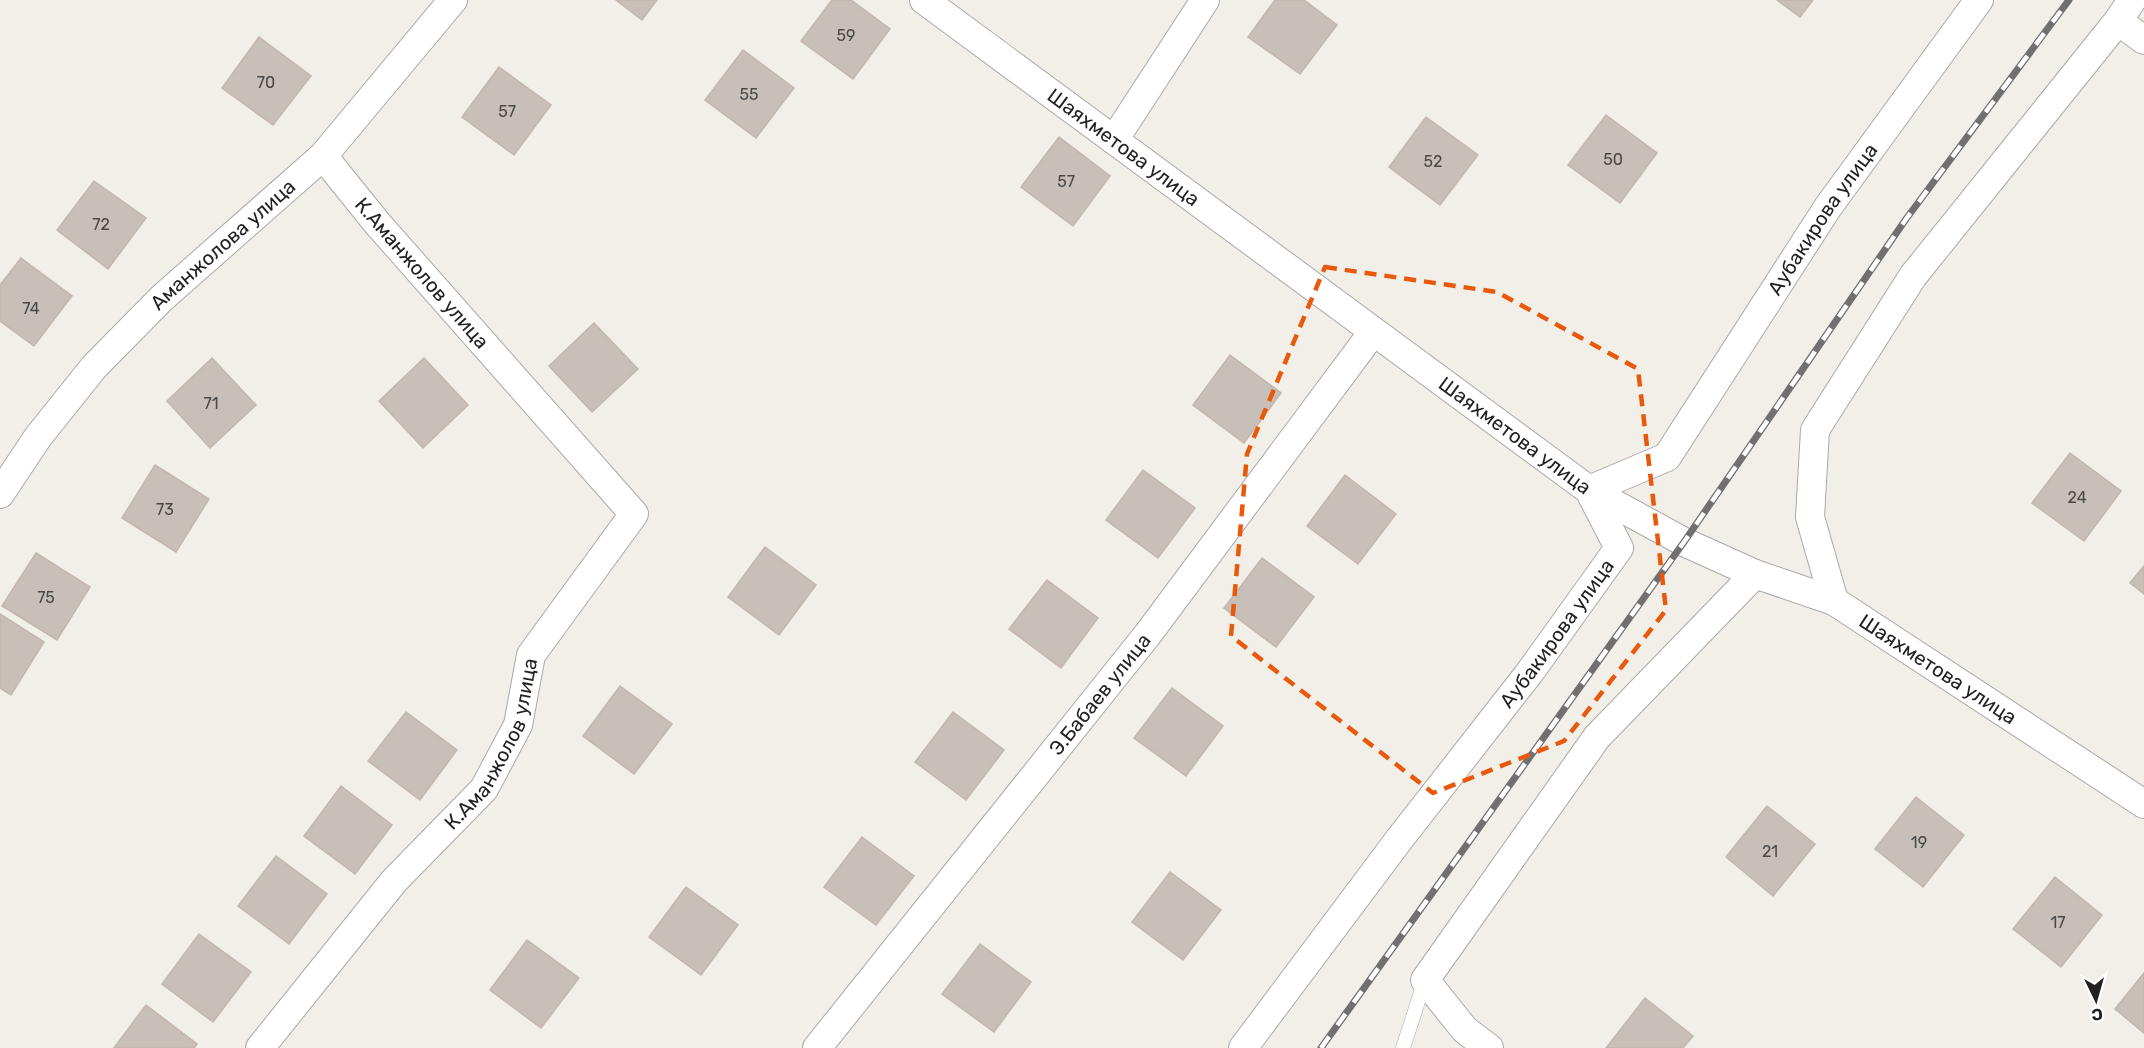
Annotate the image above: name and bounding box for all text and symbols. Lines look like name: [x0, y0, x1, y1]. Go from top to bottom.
house number: 59: [837, 26, 856, 45]
house number: 70: [257, 73, 275, 92]
street label: Шаяхметова улица: [1043, 83, 1205, 211]
house number: 55: [739, 85, 759, 104]
house number: 57: [498, 102, 516, 121]
street label: Аубакирова улица: [1763, 138, 1883, 299]
house number: 50: [1603, 150, 1623, 169]
house number: 52: [1424, 152, 1442, 171]
house number: 57: [1057, 172, 1075, 191]
street label: Аманжолова улица: [145, 174, 300, 315]
street label: К.Аманжолов улица: [350, 193, 494, 353]
house number: 72: [92, 215, 110, 234]
house number: 74: [22, 299, 40, 318]
street label: Шаяхметова улица: [1434, 371, 1596, 499]
house number: 71: [203, 394, 219, 413]
house number: 24: [2067, 488, 2087, 507]
house number: 73: [156, 500, 174, 519]
street label: Аубакирова улица: [1495, 554, 1619, 713]
house number: 75: [37, 588, 55, 607]
street label: Шаяхметова улица: [1855, 609, 2021, 729]
street label: Э.Бабаев улица: [1044, 629, 1156, 760]
street label: К.Аманжолов улица: [439, 656, 542, 835]
house number: 19: [1911, 833, 1927, 852]
house number: 21: [1762, 842, 1778, 861]
house number: 17: [2050, 913, 2066, 932]
north arrow: [2066, 970, 2126, 1030]
text: С: [2091, 1004, 2104, 1024]

